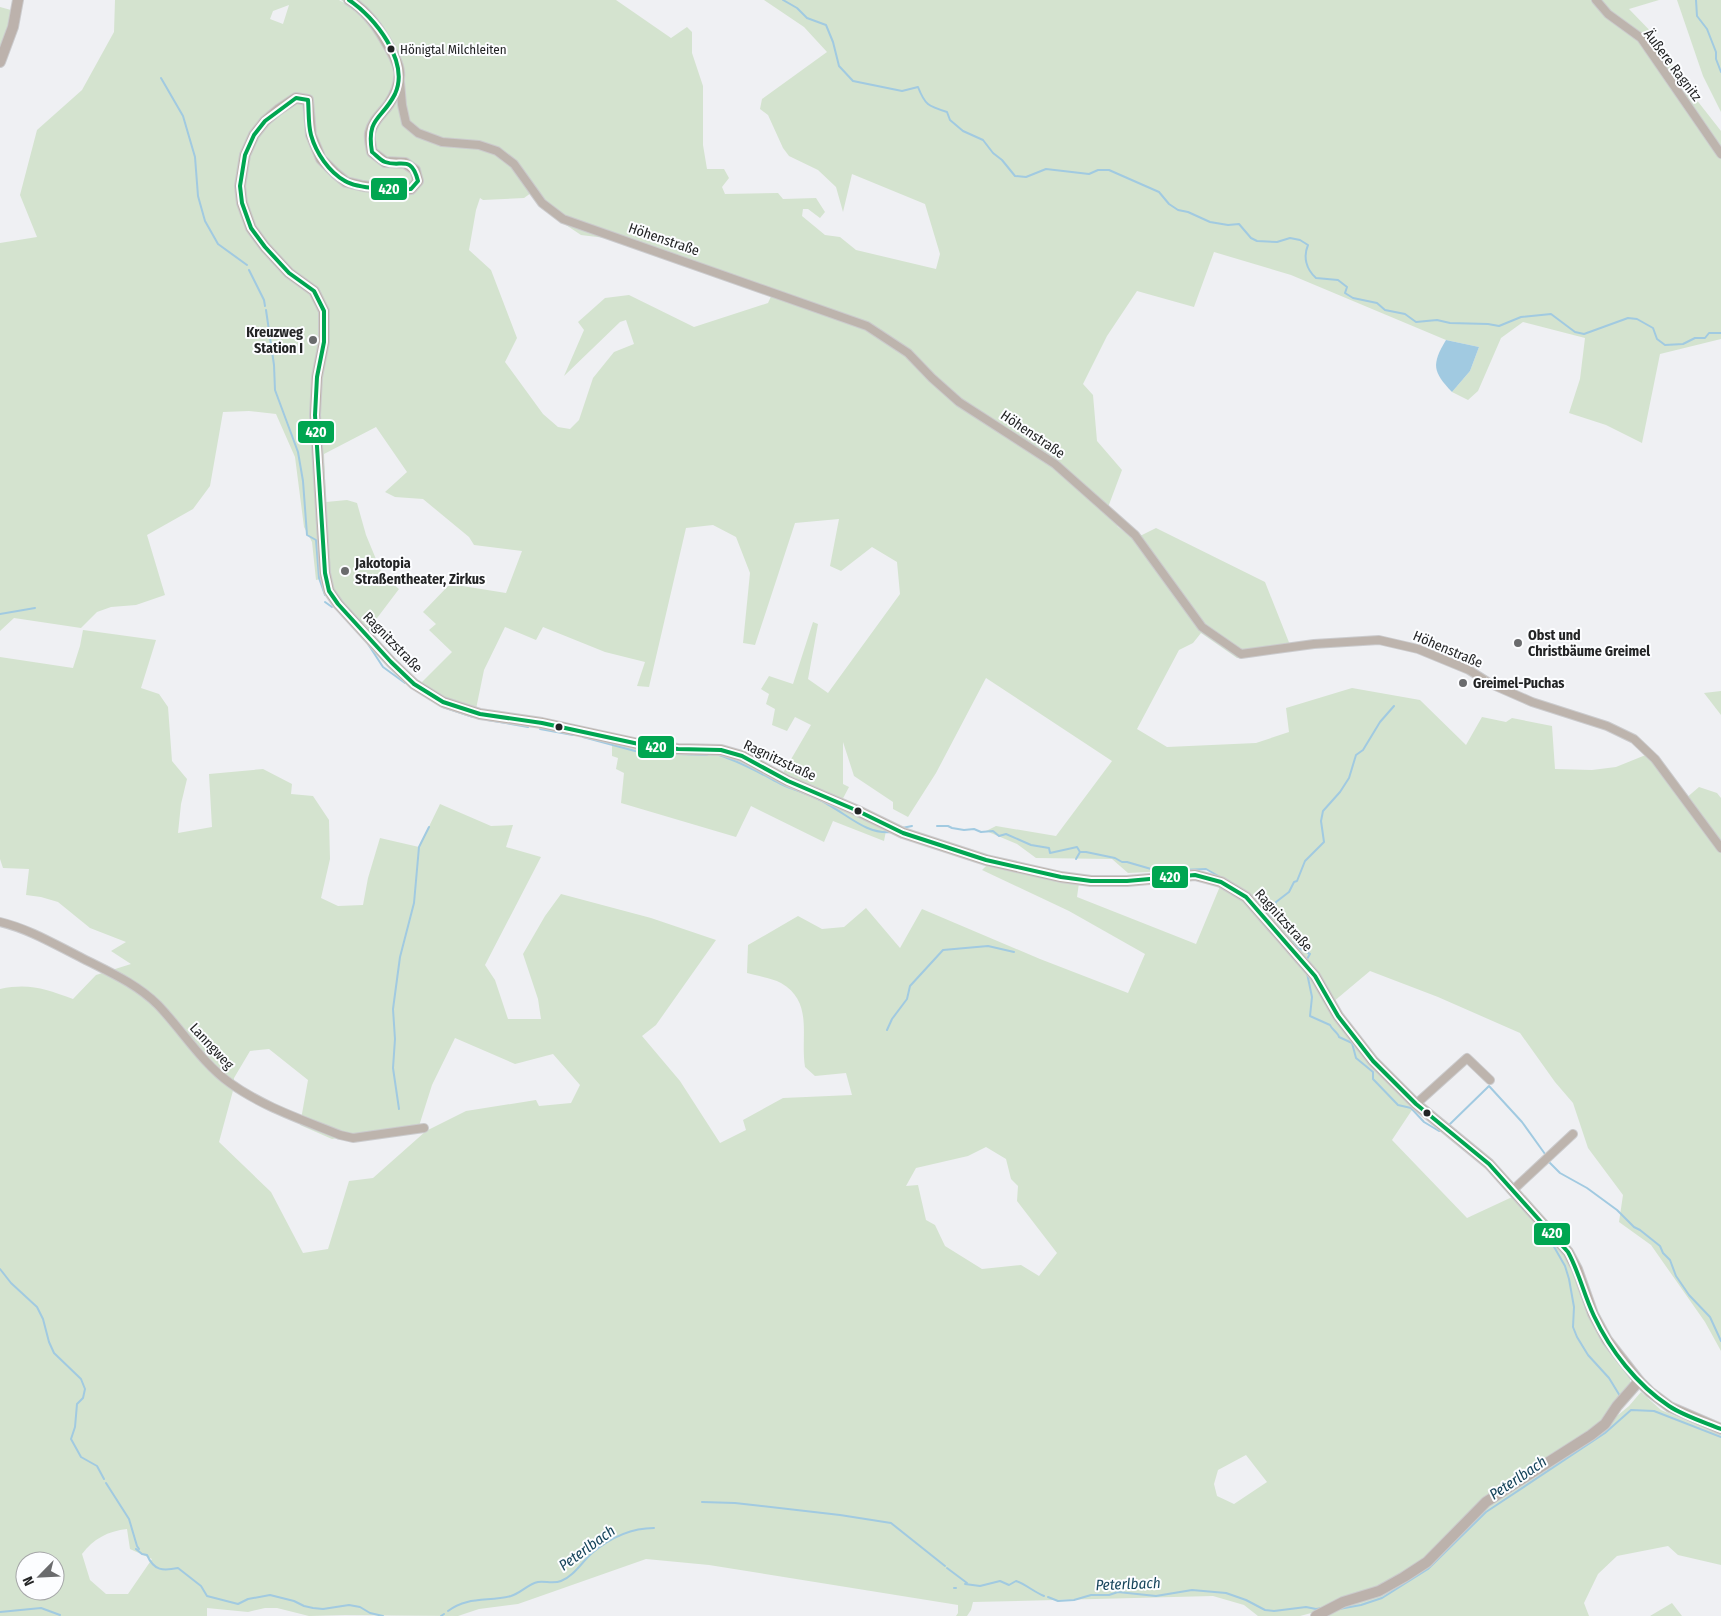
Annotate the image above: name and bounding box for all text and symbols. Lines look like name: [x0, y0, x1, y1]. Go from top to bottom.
street label: Äußere Ragnitz: [1640, 26, 1705, 105]
place label: Hönigtal Milchleiten: [400, 42, 507, 57]
marker: Hönigtal Milchleiten: [386, 44, 396, 54]
line badge: 420: [370, 177, 408, 201]
text: 420: [378, 181, 400, 198]
street label: Höhenstraße: [626, 219, 702, 260]
place label: Kreuzweg Station I: [246, 324, 303, 357]
marker: Kreuzweg Station I: [307, 334, 319, 346]
street label: Höhenstraße: [997, 407, 1068, 462]
line badge: 420: [297, 420, 335, 444]
text: 420: [305, 424, 327, 441]
place label: Jakotopia Straßentheater, Zirkus: [354, 555, 485, 588]
marker: Jakotopia Straßentheater, Zirkus: [339, 565, 351, 577]
street label: Ragnitzstraße: [359, 608, 426, 676]
street label: Höhenstraße: [1411, 627, 1485, 672]
place label: Obst und Christbäume Greimel: [1528, 627, 1650, 660]
marker: Obst und Christbäume Greimel: [1512, 637, 1524, 649]
place label: Greimel-Puchas: [1473, 675, 1564, 692]
marker: Greimel-Puchas: [1457, 677, 1469, 689]
unlabelled marker: [554, 722, 564, 732]
line badge: 420: [637, 735, 675, 759]
street label: Ragnitzstraße: [741, 736, 819, 785]
text: 420: [645, 739, 667, 756]
unlabelled marker: [853, 806, 863, 816]
line badge: 420: [1151, 865, 1189, 889]
text: 420: [1159, 869, 1181, 886]
street label: Ragnitzstraße: [1251, 886, 1316, 955]
street label: Lanngweg: [186, 1020, 238, 1073]
unlabelled marker: [1422, 1108, 1432, 1118]
line badge: 420: [1533, 1222, 1571, 1246]
text: 420: [1541, 1225, 1563, 1242]
water label: Peterlbach: [1486, 1452, 1550, 1504]
water label: Peterlbach: [555, 1522, 619, 1574]
north arrow: [15, 1551, 65, 1601]
text: N: [19, 1574, 38, 1588]
water label: Peterlbach: [1095, 1574, 1161, 1594]

